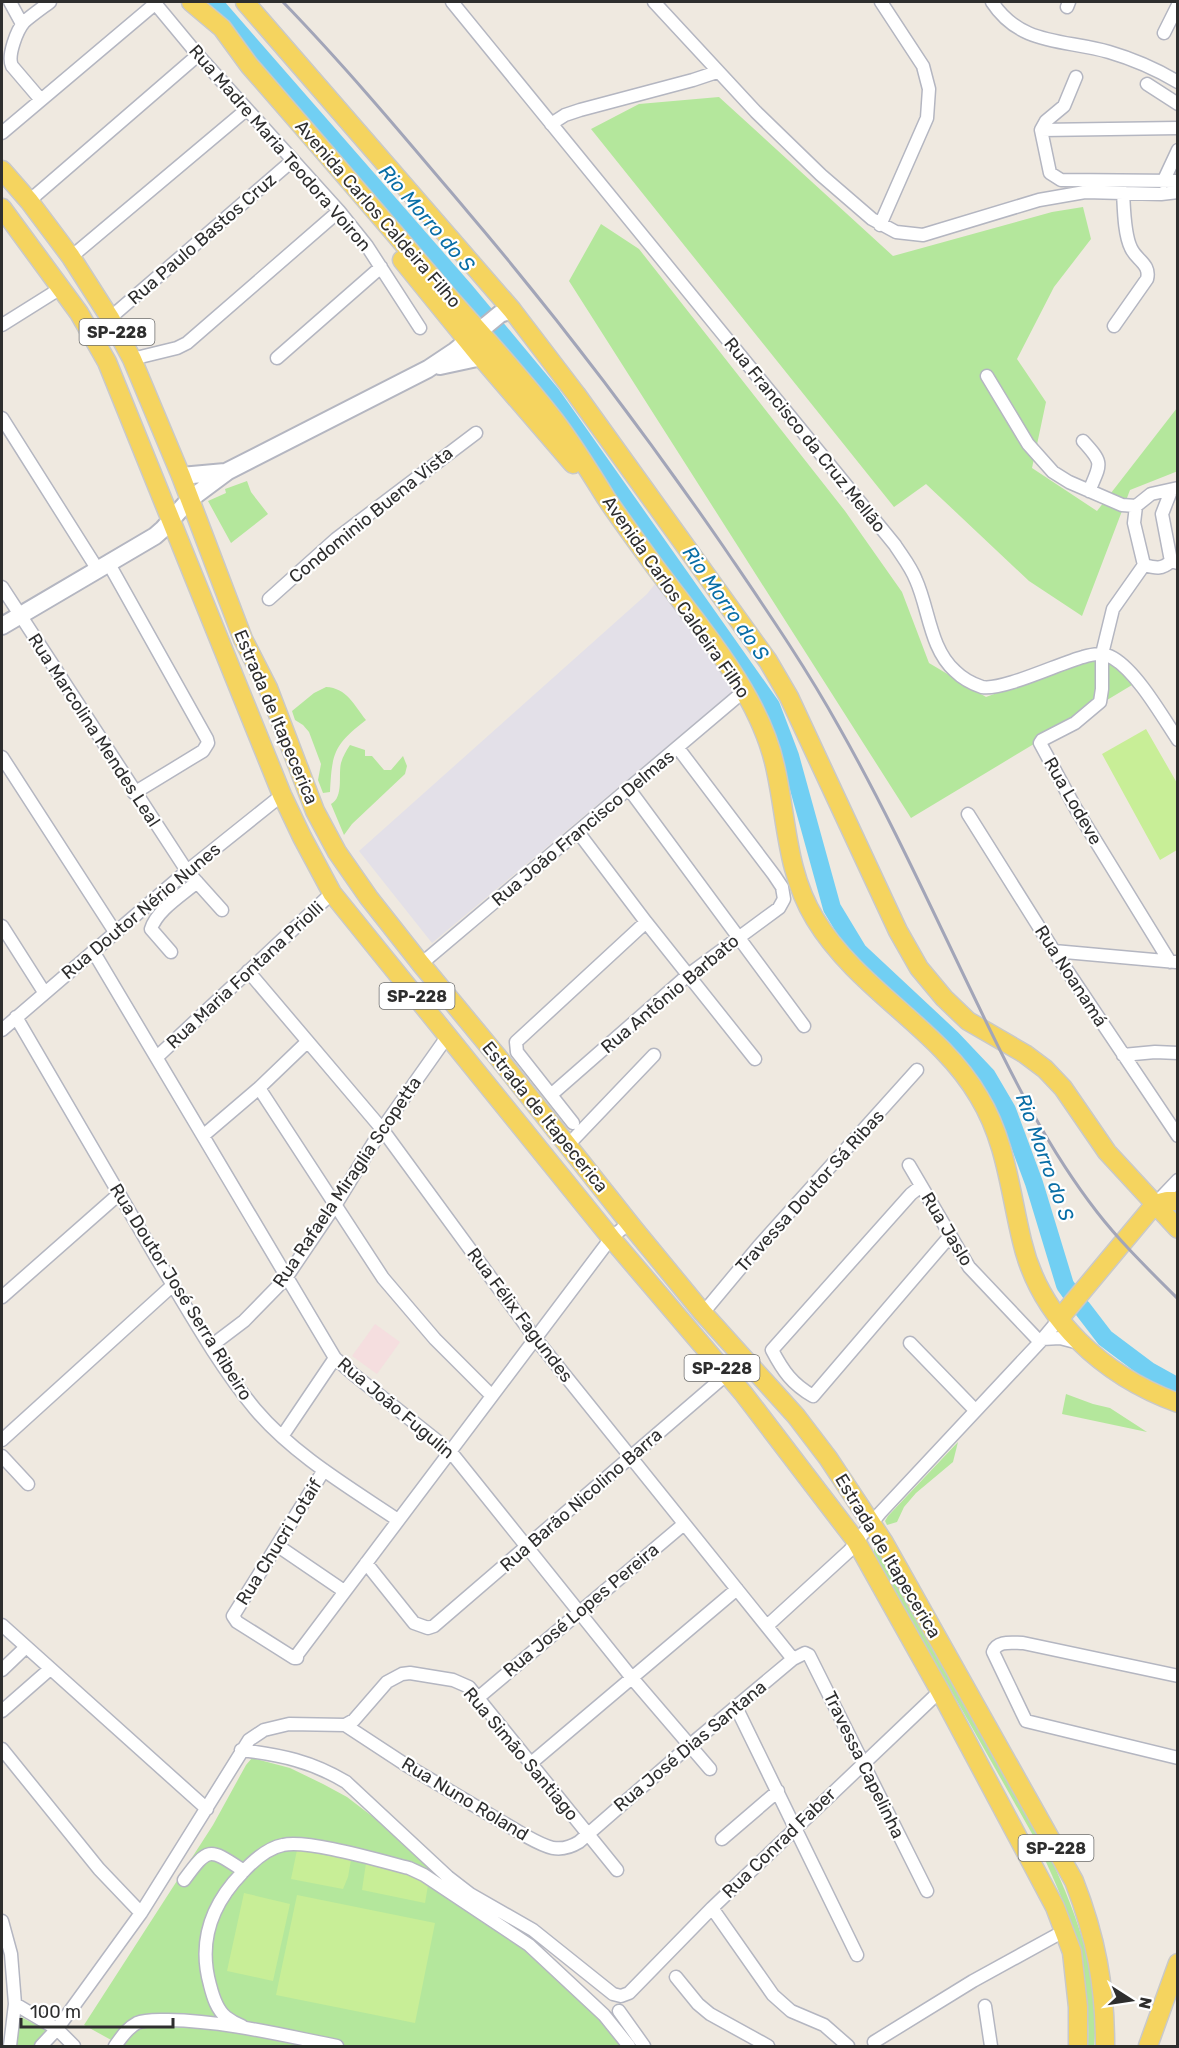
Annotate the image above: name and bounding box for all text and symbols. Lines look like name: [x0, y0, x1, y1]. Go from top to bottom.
street label: Rua Madre Maria Teodora Voiron: [184, 40, 376, 256]
street label: Avenida Carlos Caldeira Filho: [290, 116, 466, 312]
water label: Rio Morro do S: [374, 160, 480, 277]
street label: Rua Paulo Bastos Cruz: [123, 169, 281, 309]
road number: SP-228: [80, 319, 154, 345]
street label: Rua Francisco da Cruz Mellão: [719, 333, 891, 537]
street label: Condominio Buena Vista: [285, 442, 457, 588]
street label: Avenida Carlos Caldeira Filho: [598, 492, 754, 702]
water label: Rio Morro do S: [678, 541, 775, 665]
street label: Estrada de Itapecerica: [229, 626, 323, 808]
street label: Rua Marcolina Mendes Leal: [23, 629, 165, 831]
street label: Rua João Francisco Delmas: [487, 745, 679, 911]
street label: Rua Lodeve: [1039, 753, 1107, 849]
street label: Rua Doutor Nério Nunes: [57, 838, 225, 984]
street label: Rua Maria Fontana Priolli: [162, 897, 328, 1053]
street label: Rua Noanamá: [1030, 921, 1112, 1031]
street label: Rua Antônio Barbato: [596, 930, 744, 1058]
road number: SP-228: [380, 983, 454, 1009]
street label: Estrada de Itapecerica: [477, 1037, 613, 1197]
street label: Rua Rafaela Miraglia Scopetta: [268, 1072, 426, 1292]
water label: Rio Morro do S: [1011, 1090, 1079, 1225]
street label: Travessa Doutor Sá Ribas: [731, 1105, 889, 1277]
street label: Rua Doutor José Serra Ribeiro: [105, 1179, 257, 1405]
street label: Rua Jaslo: [916, 1188, 978, 1270]
street label: Rua Félix Fagundes: [462, 1243, 578, 1387]
street label: Rua João Fugulin: [333, 1353, 459, 1463]
road number: SP-228: [684, 1355, 760, 1381]
street label: Rua Barão Nicolino Barra: [496, 1424, 666, 1576]
street label: Estrada de Itapecerica: [830, 1470, 946, 1642]
street label: Rua Chucri Lotaif: [231, 1475, 327, 1609]
street label: Rua José Lopes Pereira: [499, 1538, 663, 1682]
street label: Rua José Dias Santana: [609, 1676, 771, 1816]
street label: Rua Simão Santiago: [459, 1683, 583, 1825]
street label: Travessa Capelinha: [819, 1688, 909, 1842]
street label: Rua Nuno Roland: [398, 1753, 532, 1845]
street label: Rua Conrad Faber: [718, 1783, 841, 1903]
road number: SP-228: [1018, 1835, 1094, 1861]
north arrow: [1101, 1970, 1161, 2030]
scale bar: [21, 1991, 172, 2029]
text: N: [1135, 1995, 1156, 2011]
text: 100 m: [30, 2001, 81, 2023]

